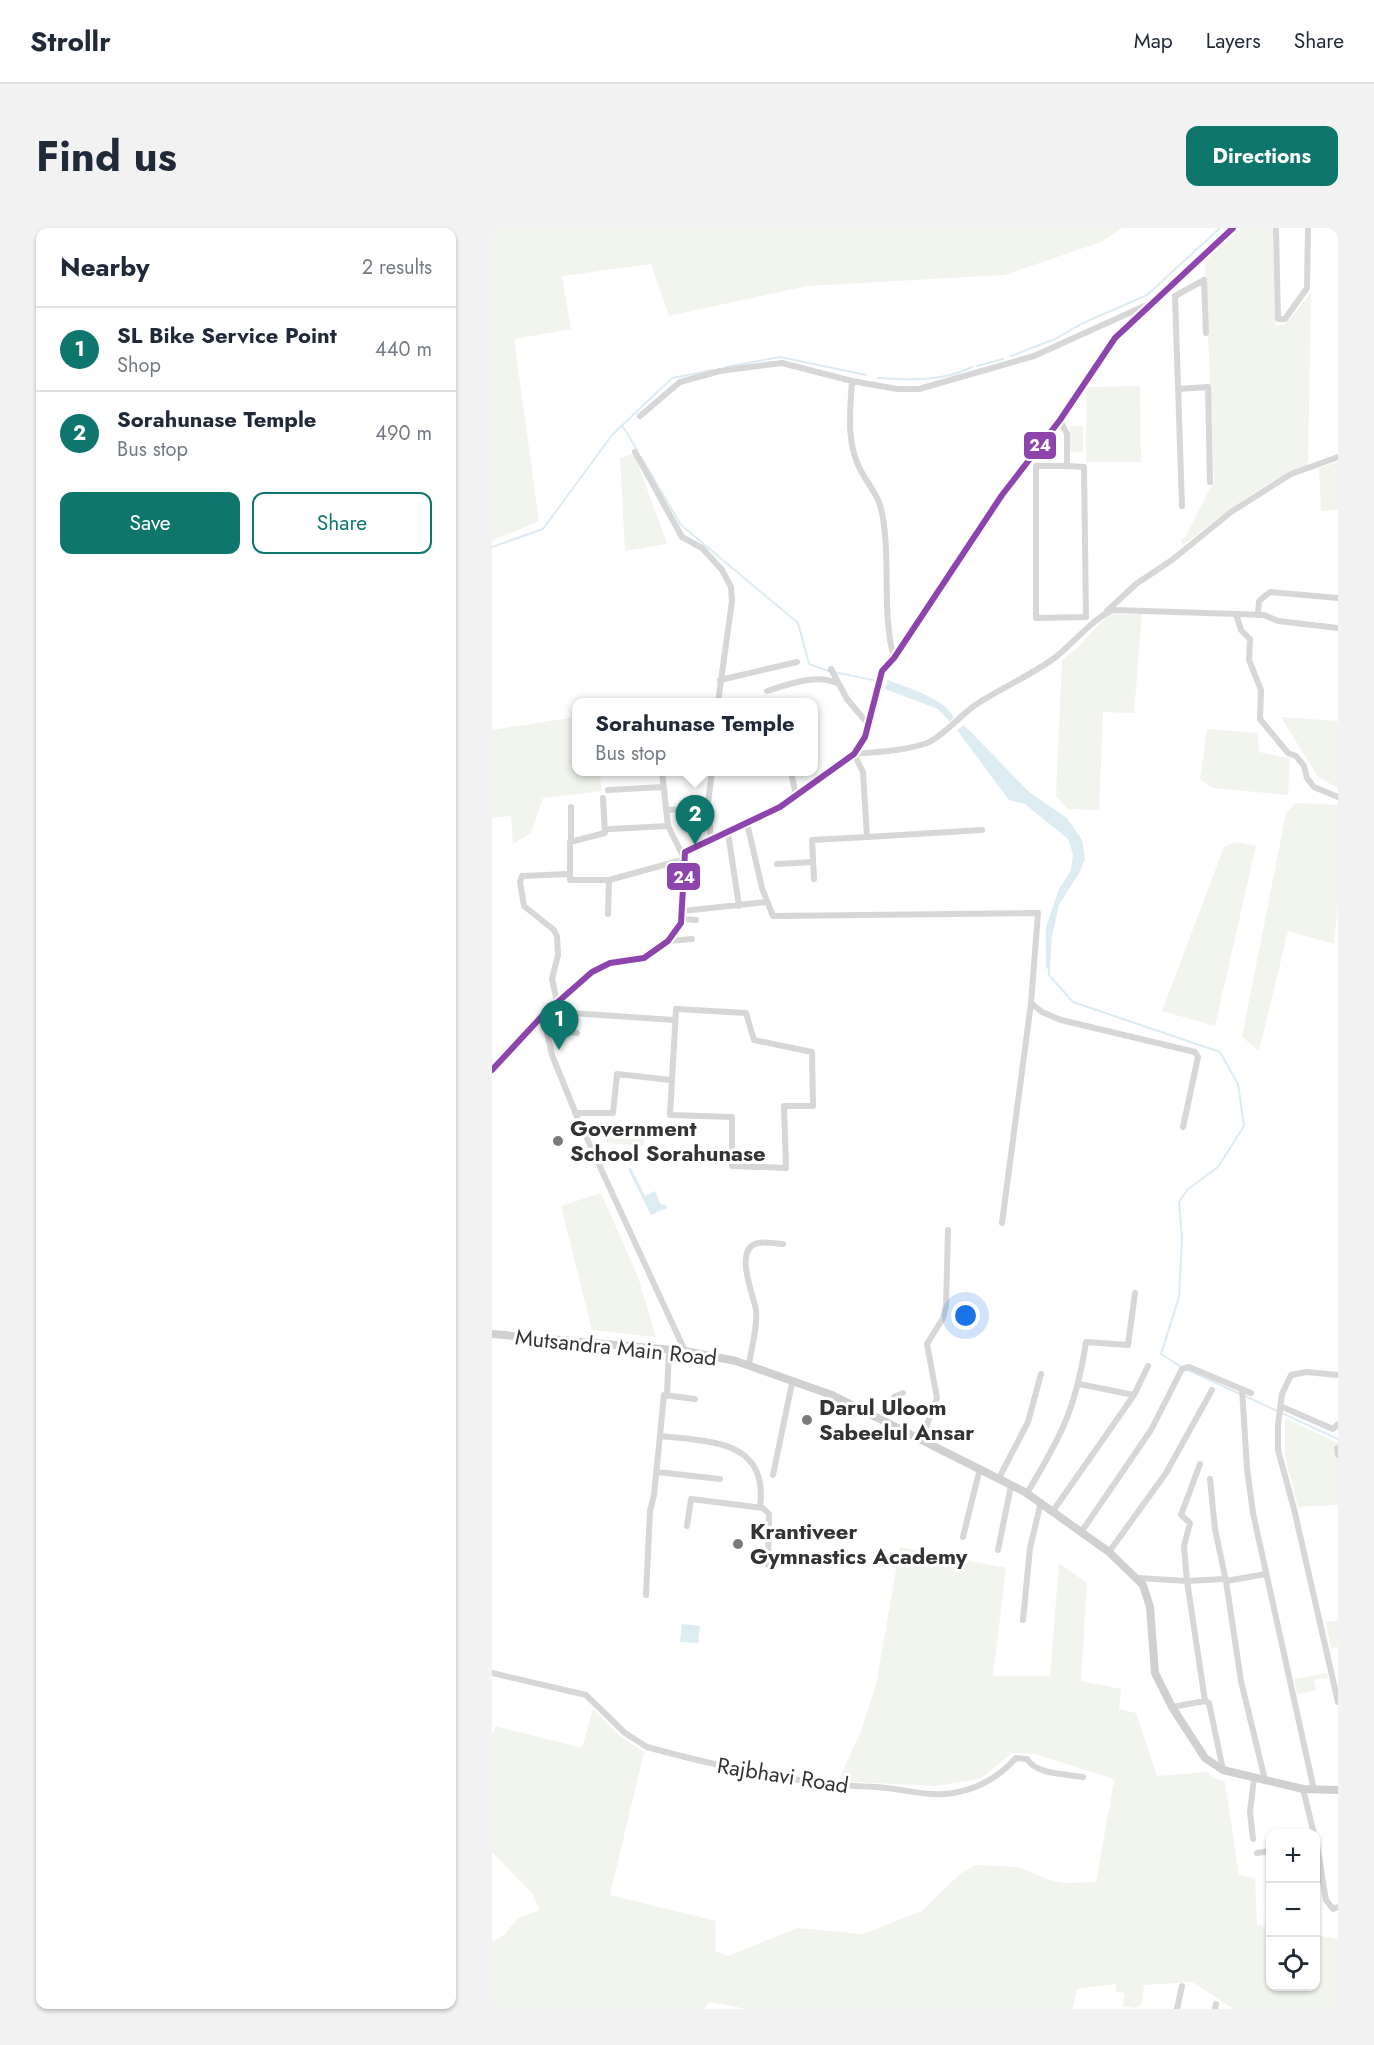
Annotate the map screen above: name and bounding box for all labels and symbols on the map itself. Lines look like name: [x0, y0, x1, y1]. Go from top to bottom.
line badge: 24: [1023, 431, 1057, 460]
text: 24: [1029, 434, 1051, 457]
pin: 2: [676, 796, 714, 845]
line badge: 24: [666, 862, 701, 891]
text: 24: [673, 866, 695, 889]
pin: 1: [540, 1000, 578, 1050]
place label: Government School Sorahunase: [570, 1112, 766, 1169]
marker: Government School Sorahunase: [551, 1134, 565, 1148]
your location: [951, 1301, 980, 1330]
street label: Mutsandra Main Road: [514, 1320, 718, 1374]
place label: Darul Uloom Sabeelul Ansar: [819, 1391, 974, 1448]
marker: Darul Uloom Sabeelul Ansar: [800, 1413, 814, 1427]
place label: Krantiveer Gymnastics Academy: [750, 1515, 968, 1572]
marker: Krantiveer Gymnastics Academy: [731, 1537, 745, 1551]
street label: Rajbhavi Road: [715, 1749, 851, 1801]

